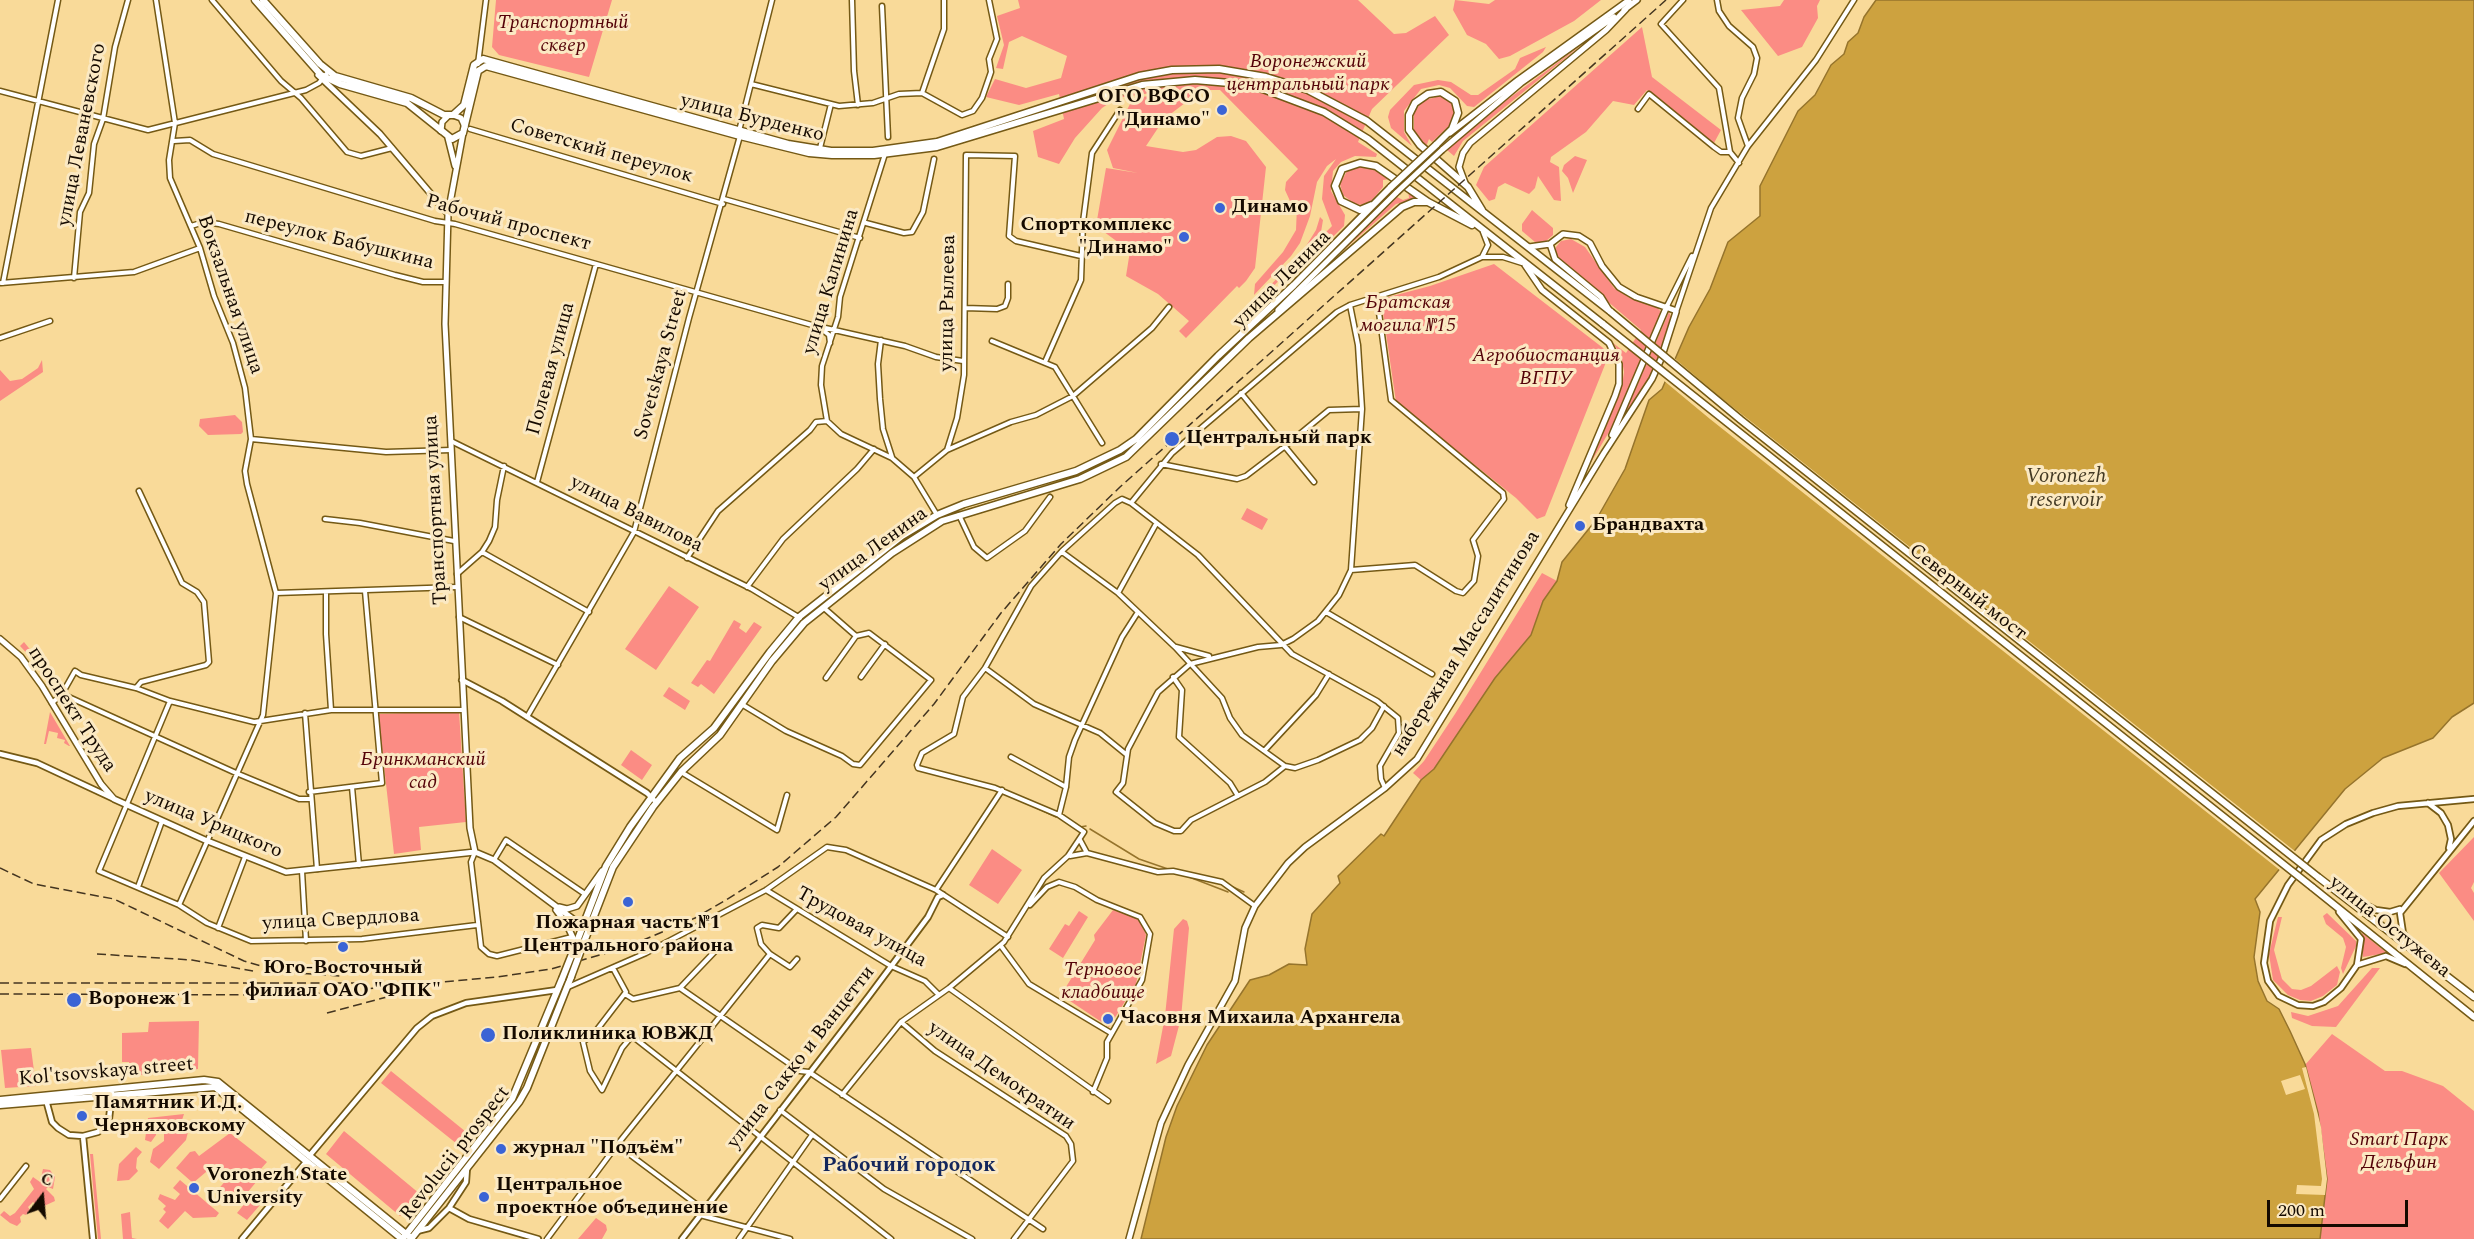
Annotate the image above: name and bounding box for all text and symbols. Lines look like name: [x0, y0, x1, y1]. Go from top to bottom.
park label: Транспортный сквер: [497, 12, 629, 59]
street label: улица Леваневского: [53, 41, 113, 229]
park label: Воронежский центральный парк: [1226, 51, 1390, 98]
place label: ОГО ВФСО "Динамо": [1098, 86, 1210, 133]
street label: улица Бурденко: [678, 90, 826, 148]
marker: ОГО ВФСО "Динамо": [1215, 103, 1229, 117]
street label: Советский переулок: [507, 114, 695, 190]
street label: Рабочий проспект: [423, 190, 593, 258]
place label: Динамо: [1232, 196, 1308, 220]
marker: Динамо: [1213, 201, 1227, 215]
street label: переулок Бабушкина: [242, 206, 436, 276]
street label: улица Калинина: [798, 206, 866, 358]
street label: Вокзальная улица: [191, 212, 267, 378]
place label: Спорткомплекс "Динамо": [1020, 214, 1172, 261]
street label: улица Ленина: [1229, 226, 1337, 334]
marker: Спорткомплекс "Динамо": [1177, 230, 1191, 244]
street label: улица Рылеева: [936, 234, 962, 372]
street label: Sovetskaya Street: [630, 287, 694, 443]
park label: Братская могила №15: [1360, 292, 1456, 339]
street label: Полевая улица: [523, 300, 581, 438]
park label: Агробиостанция ВГПУ: [1472, 345, 1620, 392]
street label: Транспортная улица: [420, 414, 454, 606]
place label: Центральный парк: [1186, 427, 1372, 451]
marker: Центральный парк: [1163, 430, 1181, 448]
water label: Voronezh reservoir: [2026, 465, 2106, 515]
street label: улица Вавилова: [566, 471, 706, 559]
street label: улица Ленина: [815, 503, 933, 597]
place label: Брандвахта: [1592, 514, 1704, 538]
marker: Брандвахта: [1573, 519, 1587, 533]
street label: набережная Массалитинова: [1388, 527, 1546, 761]
street label: Северный мост: [1903, 539, 2031, 647]
street label: проспект Труда: [21, 643, 121, 777]
park label: Бринкманский сад: [360, 749, 486, 796]
street label: улица Урицкого: [140, 785, 286, 865]
street label: улица Остужева: [2323, 872, 2455, 984]
street label: Трудовая улица: [792, 882, 930, 974]
marker: Пожарная часть №1 Центрального района: [621, 895, 635, 909]
street label: улица Свердлова: [262, 905, 420, 937]
place label: Пожарная часть №1 Центрального района: [523, 912, 733, 959]
marker: Юго-Восточный филиал ОАО "ФПК": [336, 940, 350, 954]
place label: Юго-Восточный филиал ОАО "ФПК": [245, 957, 441, 1004]
park label: Терновое кладбище: [1061, 959, 1145, 1006]
street label: улица Сакко и Ванцетти: [723, 962, 881, 1154]
place label: Воронеж 1: [88, 988, 192, 1012]
marker: Воронеж 1: [65, 991, 83, 1009]
place label: Часовня Михаила Архангела: [1120, 1007, 1401, 1031]
marker: Часовня Михаила Архангела: [1101, 1012, 1115, 1026]
street label: улица Демократии: [923, 1017, 1079, 1137]
place label: Поликлиника ЮВЖД: [502, 1023, 713, 1047]
marker: Поликлиника ЮВЖД: [479, 1026, 497, 1044]
street label: Kol'tsovskaya street: [18, 1053, 194, 1093]
street label: Revolucii prospect: [396, 1082, 516, 1226]
place label: Памятник И.Д. Черняховскому: [94, 1092, 245, 1139]
marker: Памятник И.Д. Черняховскому: [75, 1109, 89, 1123]
park label: Smart Парк Дельфин: [2350, 1129, 2448, 1176]
place label: журнал "Подъём": [513, 1137, 683, 1161]
marker: журнал "Подъём": [494, 1142, 508, 1156]
district label: Рабочий городок: [822, 1154, 996, 1180]
place label: Voronezh State University: [206, 1164, 347, 1211]
north arrow: [12, 1167, 72, 1227]
text: С: [38, 1167, 56, 1193]
place label: Центральное проектное объединение: [496, 1174, 728, 1221]
marker: Voronezh State University: [187, 1181, 201, 1195]
scale bar: [2270, 1188, 2411, 1226]
marker: Центральное проектное объединение: [477, 1190, 491, 1204]
text: 200 m: [2278, 1197, 2325, 1224]

